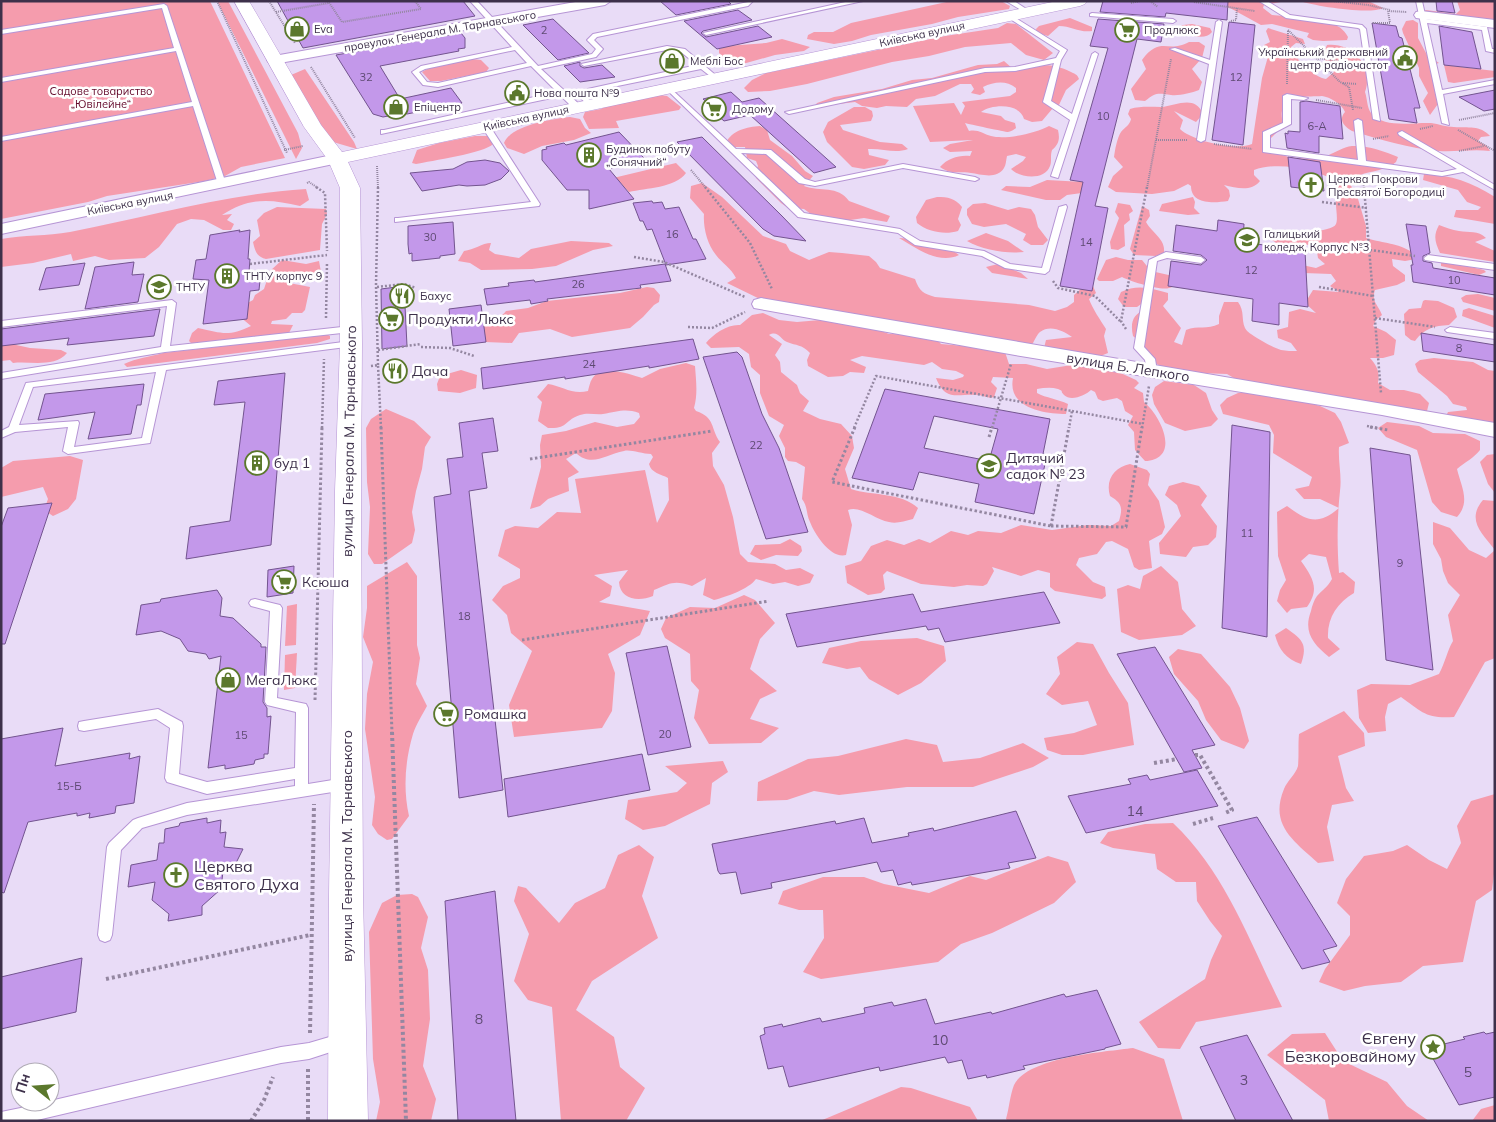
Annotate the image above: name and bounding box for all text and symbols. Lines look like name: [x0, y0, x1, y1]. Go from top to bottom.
street label: провулок Генерала М. Тарнавського: [343, 7, 537, 55]
shop icon: Eva: [284, 16, 310, 42]
supermarket icon: Продлюкс: [1114, 17, 1140, 43]
street label: Київська вулиця: [878, 18, 966, 50]
place label: Eva: [314, 22, 333, 36]
house number: 2: [541, 23, 548, 37]
place label: Продлюкс: [1144, 23, 1199, 37]
place label: Український державний центр радіочастот: [1257, 45, 1388, 72]
public building icon: Український державний центр радіочастот: [1392, 45, 1418, 71]
shop icon: Меблі Бос: [659, 48, 685, 74]
place label: Меблі Бос: [690, 54, 744, 68]
house number: 32: [359, 70, 373, 84]
house number: 12: [1229, 70, 1243, 84]
public building icon: Нова пошта №9: [504, 80, 530, 106]
park label: Садове товариство „Ювілейне“: [50, 84, 152, 111]
place label: Нова пошта №9: [534, 86, 620, 100]
shop icon: Епіцентр: [383, 94, 409, 120]
supermarket icon: Додому: [701, 96, 727, 122]
place label: Епіцентр: [414, 100, 461, 114]
street label: Київська вулиця: [482, 102, 570, 134]
place label: Додому: [732, 102, 774, 116]
house number: 10: [1096, 109, 1110, 123]
house number: 6-А: [1307, 119, 1327, 133]
building icon: Будинок побуту „Сонячний“: [576, 142, 602, 168]
place label: Будинок побуту „Сонячний“: [606, 142, 691, 169]
church icon: Церква Покрови Пресвятої Богородиці: [1298, 172, 1324, 198]
place label: Церква Покрови Пресвятої Богородиці: [1328, 172, 1445, 199]
street label: Київська вулиця: [86, 188, 174, 218]
house number: 16: [665, 227, 679, 241]
school or university icon: Галицький коледж, Корпус №3: [1234, 227, 1260, 253]
place label: Галицький коледж, Корпус №3: [1264, 227, 1369, 254]
house number: 30: [423, 230, 437, 244]
house number: 14: [1079, 235, 1093, 249]
building icon: ТНТУ корпус 9: [214, 263, 240, 289]
house number: 12: [1244, 263, 1258, 277]
place label: ТНТУ корпус 9: [244, 269, 322, 283]
house number: 10: [1447, 273, 1461, 287]
school or university icon: ТНТУ: [146, 274, 172, 300]
house number: 26: [571, 277, 585, 291]
place label: ТНТУ: [176, 280, 206, 294]
restaurant icon: Бахус: [389, 283, 415, 309]
place label: Бахус: [420, 289, 452, 303]
supermarket icon: Продукти Люкс: [378, 306, 404, 332]
place label: Продукти Люкс: [408, 310, 514, 328]
street label: вулиця Генерала М. Тарнавського: [338, 325, 360, 557]
house number: 8: [1456, 341, 1463, 355]
street label: вулиця Б. Лепкого: [1065, 348, 1191, 386]
house number: 24: [582, 357, 596, 371]
restaurant icon: Дача: [382, 358, 408, 384]
place label: Дача: [412, 362, 448, 380]
house number: 22: [749, 438, 763, 452]
place label: Дитячий садок № 23: [1006, 449, 1085, 483]
building icon: буд 1: [244, 450, 270, 476]
school or university icon: Дитячий садок № 23: [976, 453, 1002, 479]
place label: буд 1: [274, 454, 310, 472]
house number: 11: [1240, 526, 1254, 540]
house number: 9: [1397, 556, 1403, 570]
supermarket icon: Ксюша: [271, 569, 297, 595]
place label: Ксюша: [302, 573, 349, 591]
house number: 18: [457, 609, 471, 623]
shop icon: МегаЛюкс: [215, 667, 241, 693]
place label: МегаЛюкс: [246, 671, 317, 689]
supermarket icon: Ромашка: [433, 701, 459, 727]
place label: Ромашка: [464, 705, 527, 723]
house number: 20: [658, 727, 672, 741]
house number: 15: [234, 728, 248, 742]
street label: вулиця Генерала М. Тарнавського: [338, 730, 356, 962]
house number: 15-Б: [56, 779, 82, 793]
house number: 14: [1127, 802, 1144, 820]
place label: Церква Святого Духа: [194, 856, 299, 894]
church icon: Церква Святого Духа: [163, 862, 189, 888]
house number: 8: [475, 1010, 483, 1028]
place label: Євгену Безкоровайному: [1285, 1028, 1416, 1066]
house number: 10: [932, 1031, 948, 1049]
place icon: Євгену Безкоровайному: [1420, 1034, 1446, 1060]
north arrow: [10, 1062, 60, 1112]
house number: 5: [1464, 1063, 1472, 1081]
text: Пн: [11, 1071, 34, 1095]
house number: 3: [1240, 1071, 1248, 1089]

